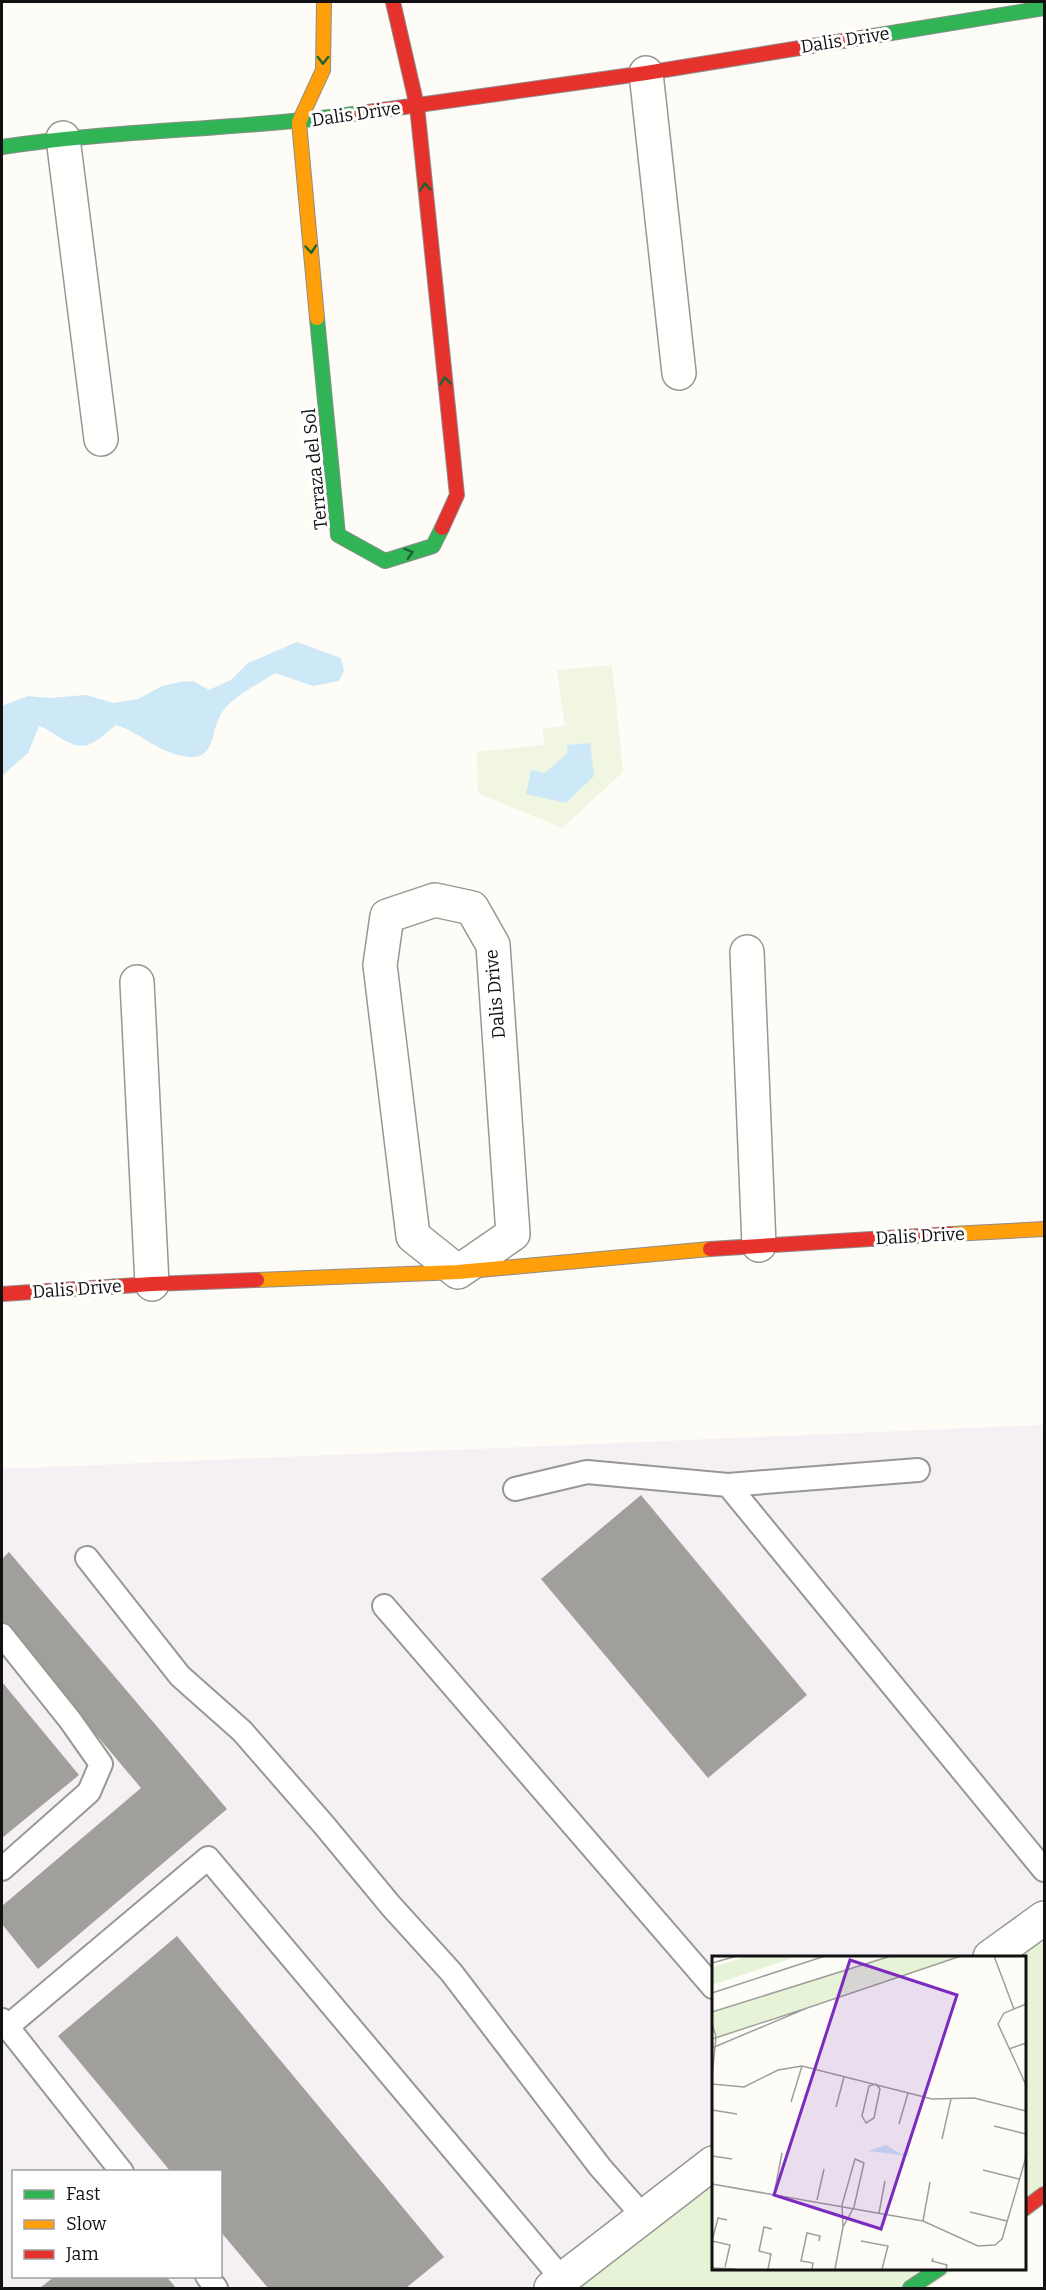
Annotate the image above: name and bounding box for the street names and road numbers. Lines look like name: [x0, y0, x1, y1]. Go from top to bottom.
street label: Dalis Drive: [799, 22, 891, 58]
street label: Dalis Drive: [310, 97, 402, 131]
street label: Terraza del Sol: [298, 407, 332, 531]
street label: Dalis Drive: [480, 948, 510, 1040]
street label: Dalis Drive: [875, 1223, 965, 1249]
street label: Dalis Drive: [32, 1275, 122, 1303]

